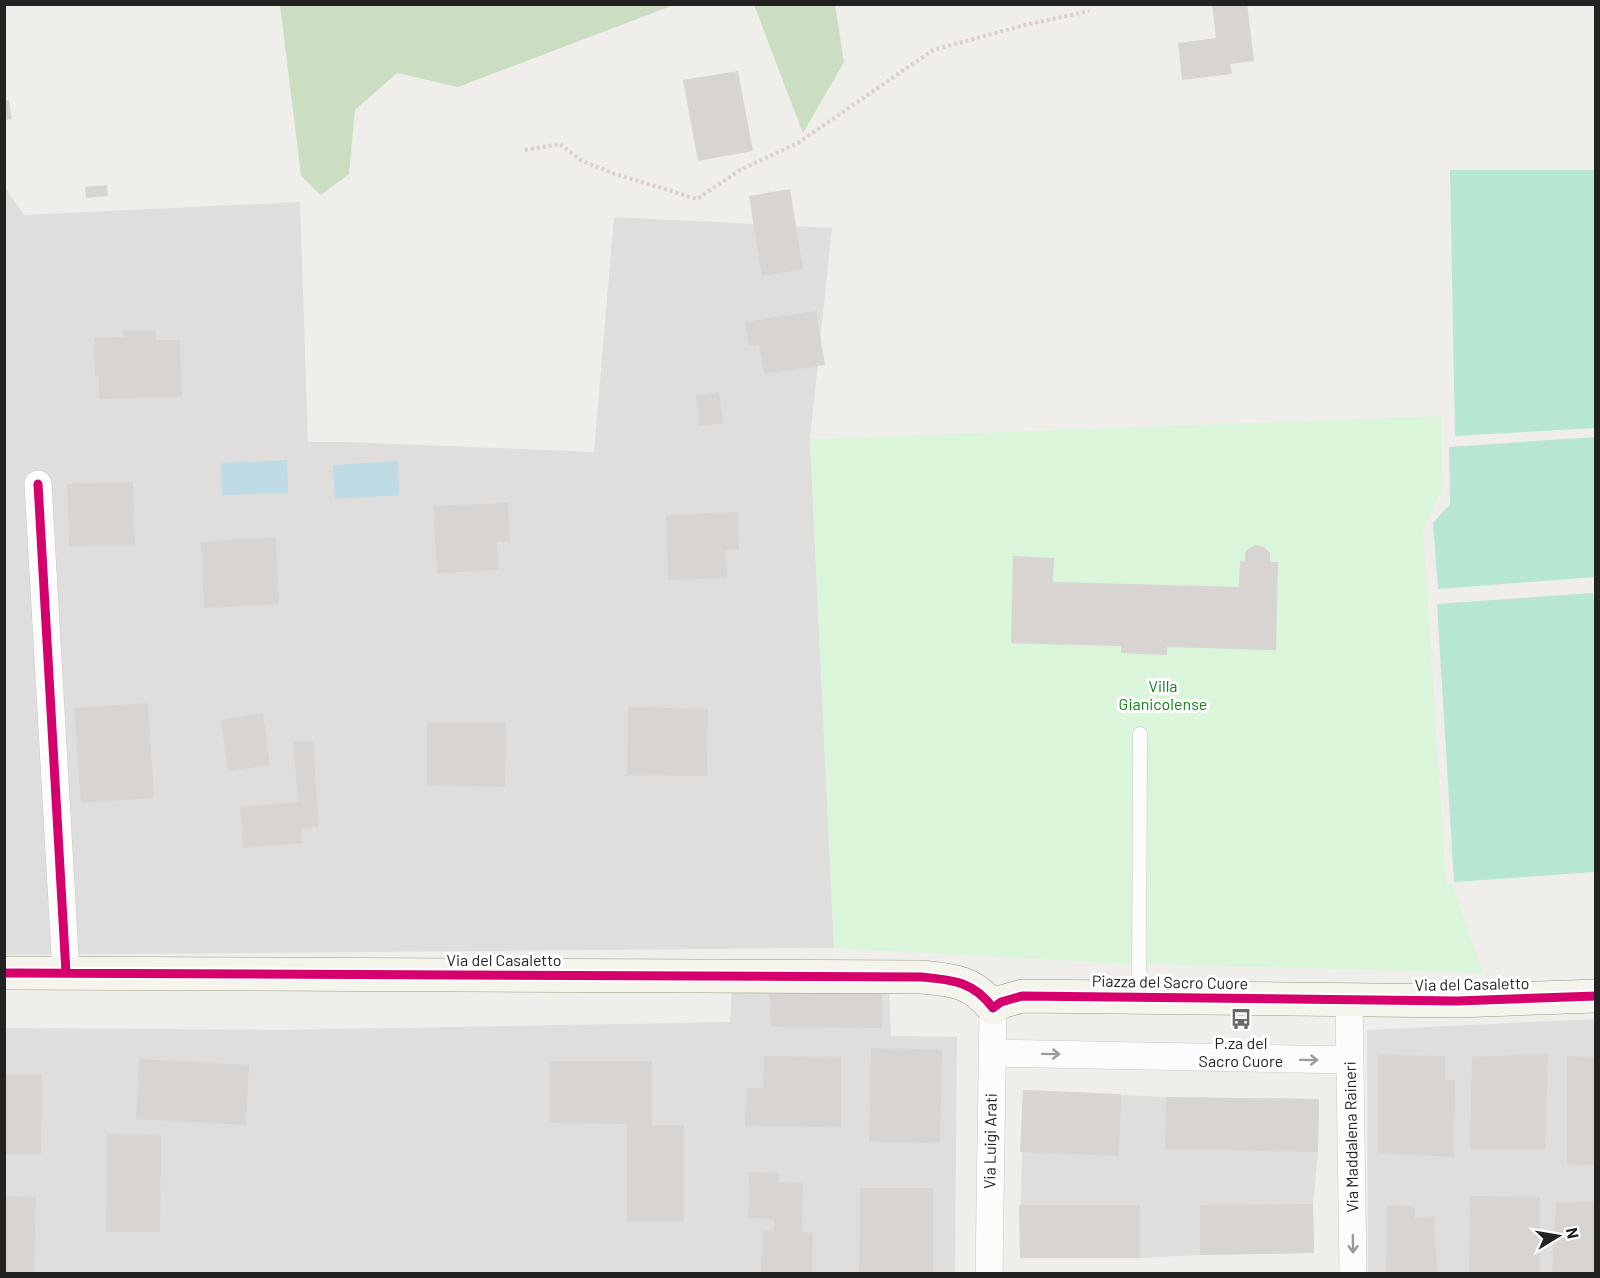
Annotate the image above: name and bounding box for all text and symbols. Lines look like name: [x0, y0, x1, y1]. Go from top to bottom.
park label: Villa Gianicolense: [1119, 676, 1207, 713]
street label: Via del Casaletto: [447, 950, 561, 969]
street label: Piazza del Sacro Cuore: [1092, 971, 1248, 992]
street label: Via del Casaletto: [1414, 973, 1530, 994]
bus stop icon: P.za del Sacro Cuore: [1229, 1007, 1253, 1031]
place label: P.za del Sacro Cuore: [1199, 1033, 1283, 1070]
one-way arrow: [1040, 1048, 1060, 1060]
one-way arrow: [1298, 1054, 1318, 1065]
street label: Via Maddalena Raineri: [1340, 1061, 1361, 1213]
street label: Via Luigi Arati: [979, 1093, 1000, 1189]
north arrow: [1528, 1206, 1588, 1266]
text: N: [1563, 1226, 1584, 1240]
one-way arrow: [1347, 1234, 1358, 1254]

